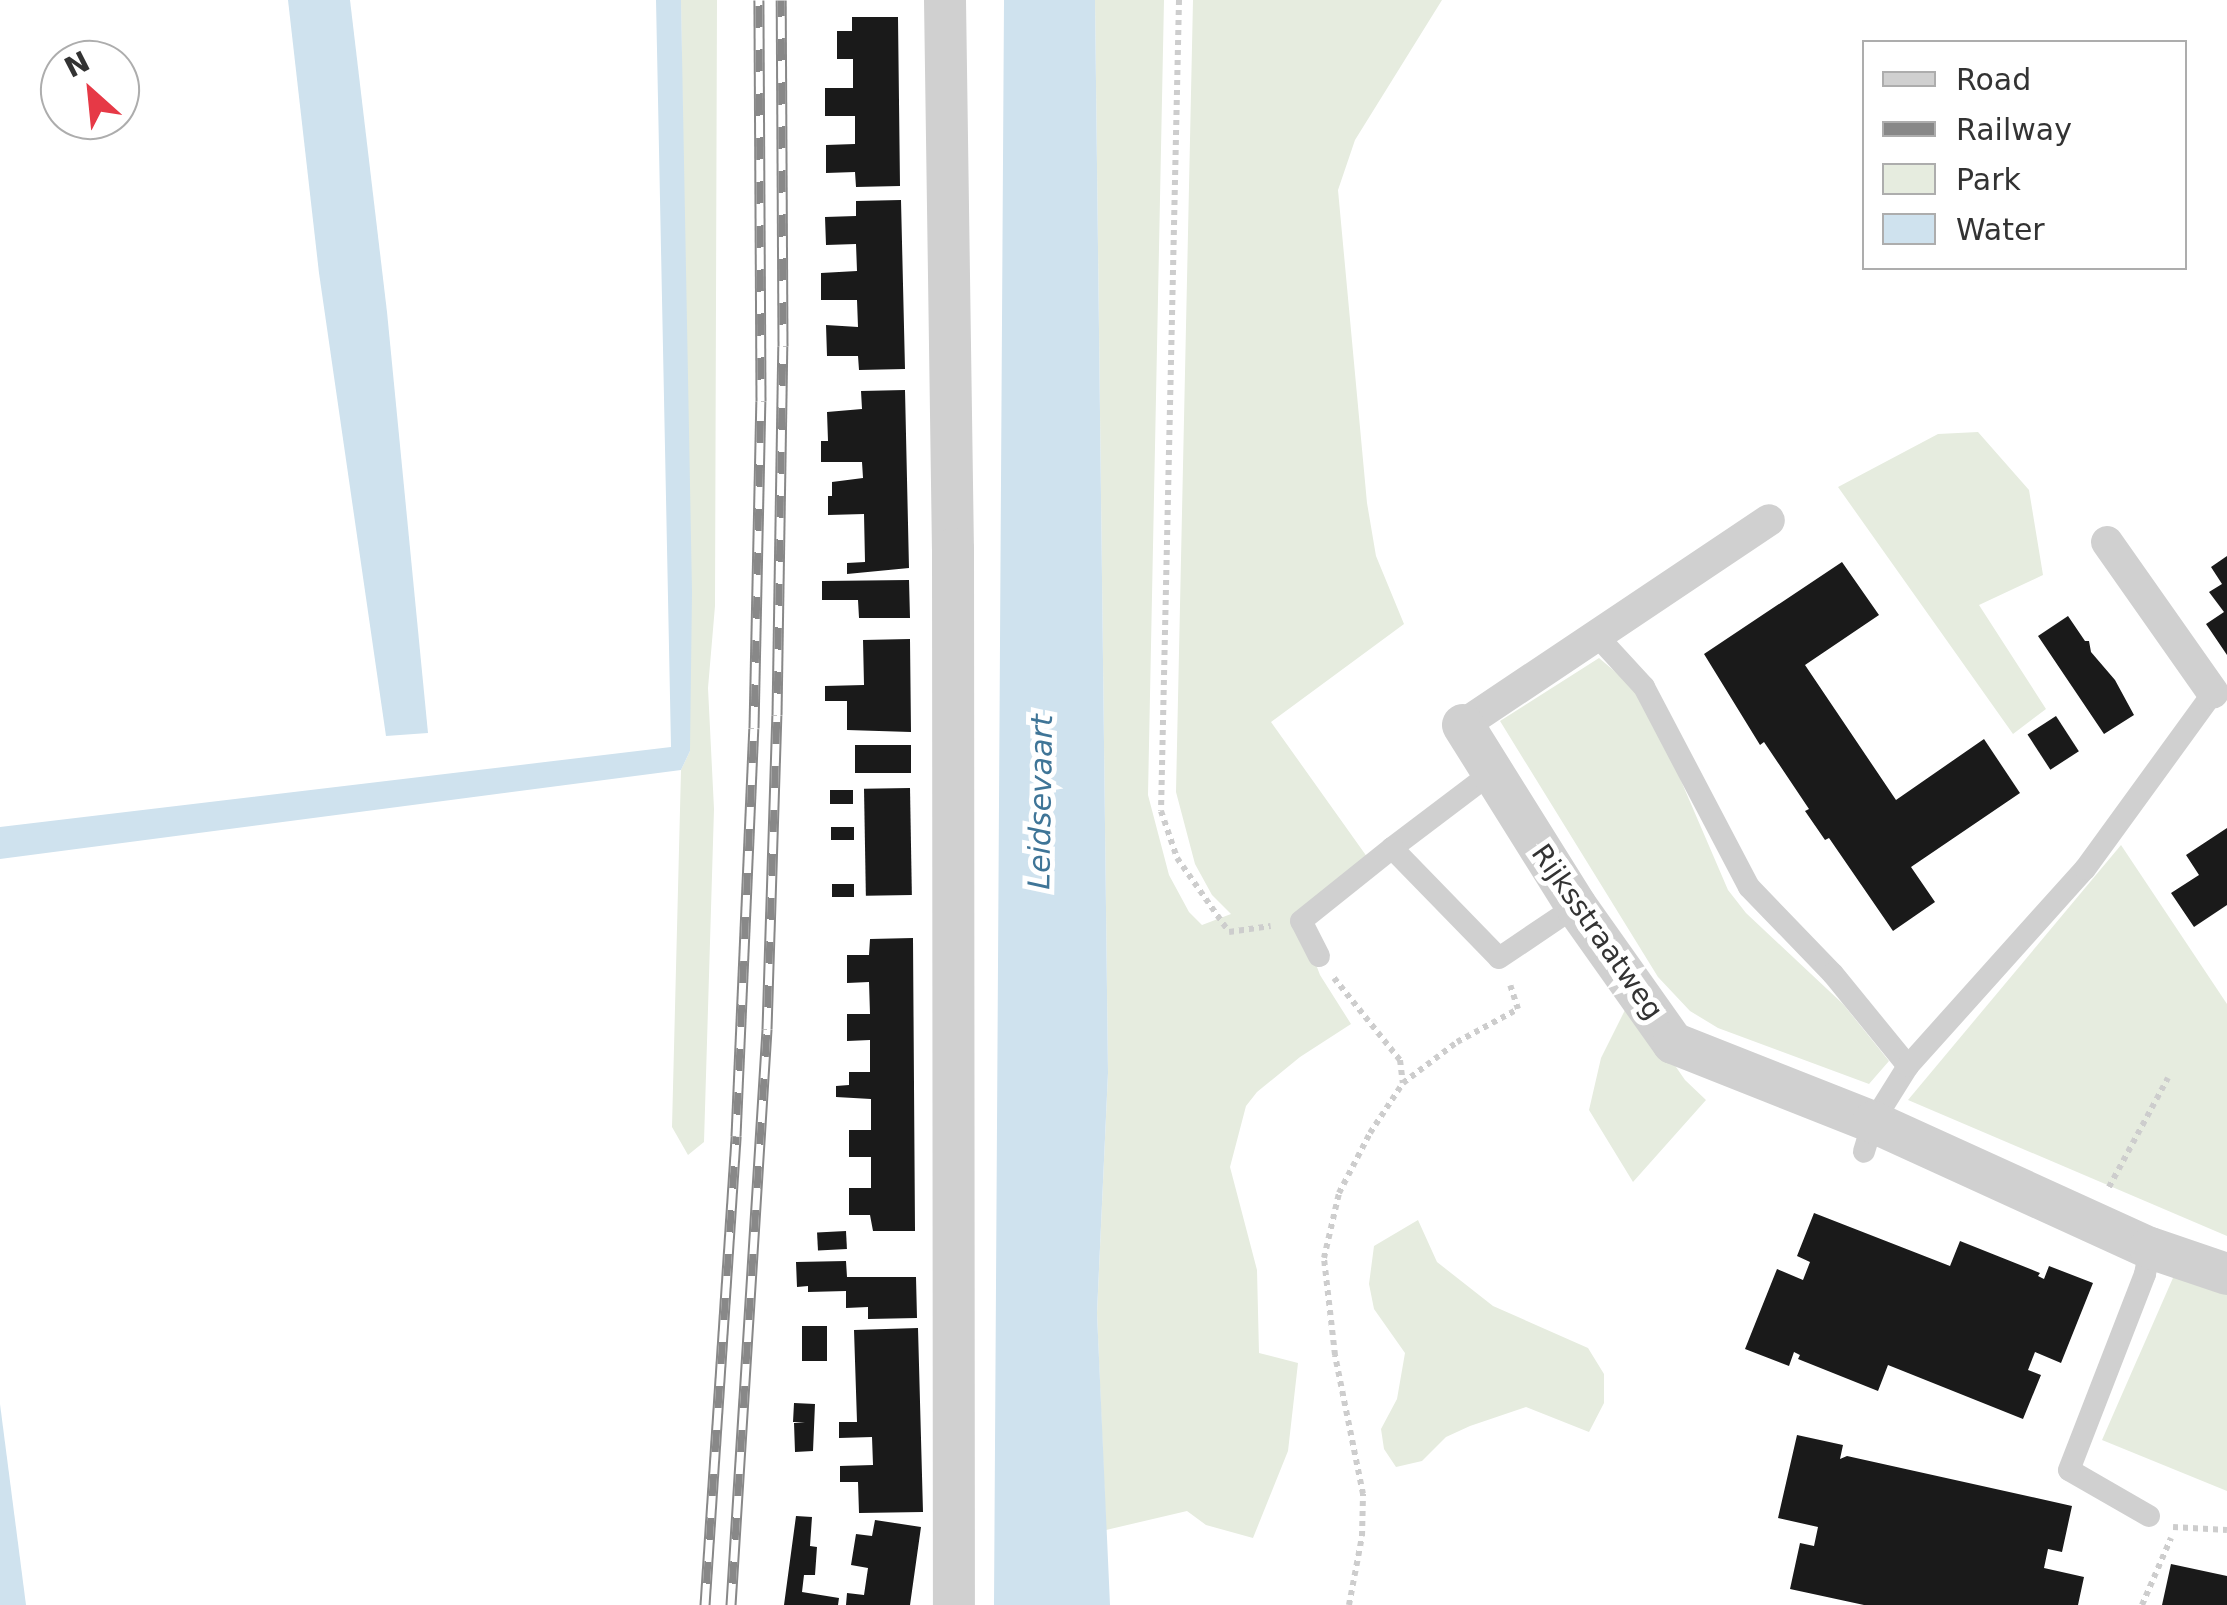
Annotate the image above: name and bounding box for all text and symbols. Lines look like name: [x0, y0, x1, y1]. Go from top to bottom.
north arrow: [40, 40, 140, 140]
legend: [1862, 40, 2187, 270]
text: N: [59, 45, 95, 85]
text: Road: [1956, 62, 2031, 97]
text: Railway: [1956, 112, 2072, 147]
text: Park: [1956, 162, 2021, 197]
text: Water: [1956, 212, 2045, 247]
water label: Leidsevaart: [1021, 714, 1061, 890]
street label: Rijksstraatweg: [1524, 838, 1670, 1026]

